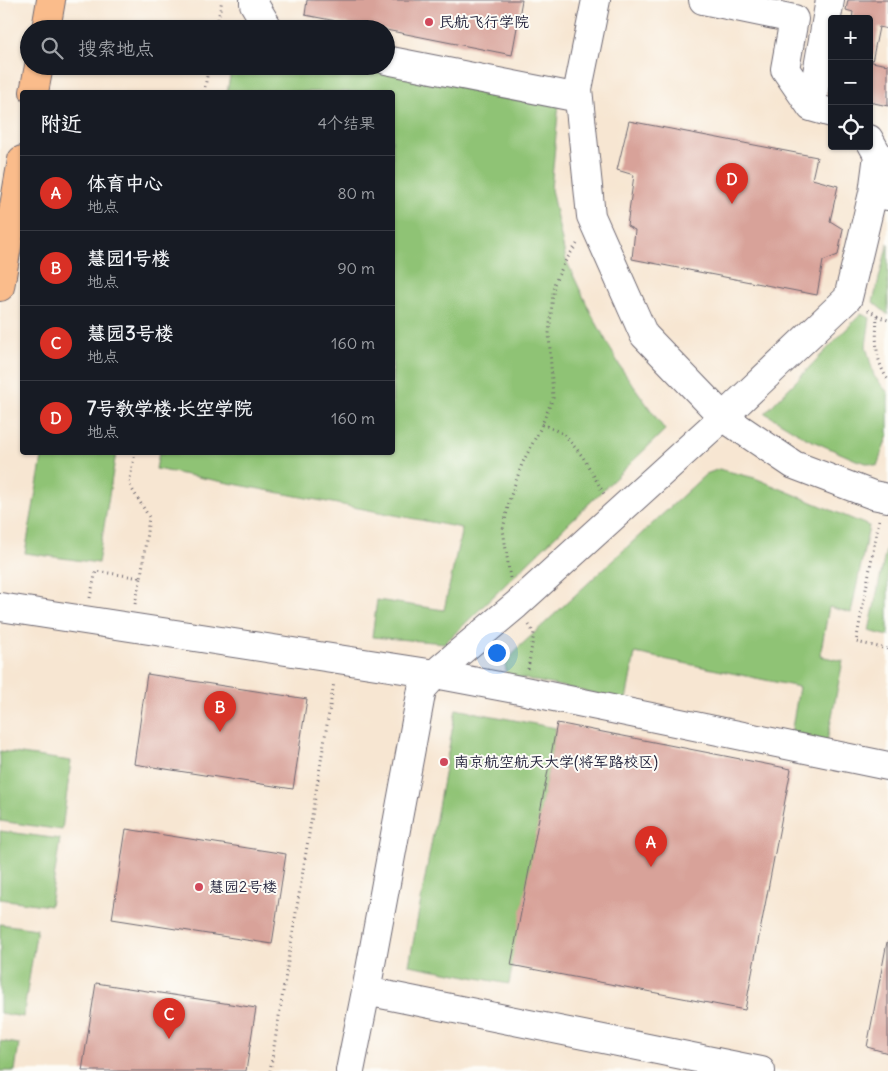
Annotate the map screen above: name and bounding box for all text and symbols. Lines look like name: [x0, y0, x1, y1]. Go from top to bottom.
place label: 民航飞行学院: [439, 12, 529, 31]
map controls: [828, 15, 873, 150]
button: +: [828, 15, 873, 60]
marker: 民航飞行学院: [423, 16, 435, 28]
search box: [20, 20, 395, 75]
icon: search: [38, 34, 66, 62]
text: 搜索地点: [78, 36, 154, 60]
button: −: [828, 60, 873, 105]
button: locate: [828, 105, 873, 150]
text: 附近: [40, 110, 82, 137]
text: 4个结果: [318, 113, 375, 133]
pin: D: [716, 163, 748, 204]
text: 体育中心: [87, 171, 163, 195]
text: A: [51, 183, 61, 203]
text: 80 m: [337, 183, 375, 203]
text: 地点: [87, 196, 119, 216]
text: 慧园1号楼: [87, 246, 171, 270]
text: B: [51, 258, 61, 278]
text: 90 m: [337, 258, 375, 278]
text: 地点: [87, 271, 119, 291]
text: 慧园3号楼: [87, 321, 174, 345]
text: C: [51, 333, 61, 353]
text: 160 m: [331, 333, 375, 353]
text: 地点: [87, 346, 119, 366]
text: 7号教学楼·长空学院: [87, 396, 253, 420]
text: D: [50, 408, 62, 428]
text: 160 m: [331, 408, 375, 428]
text: 地点: [87, 421, 119, 441]
your location: [484, 640, 510, 666]
pin: B: [204, 691, 236, 732]
place label: 南京航空航天大学(将军路校区): [454, 752, 658, 771]
marker: 南京航空航天大学(将军路校区): [438, 756, 450, 768]
pin: A: [635, 826, 667, 867]
place label: 慧园2号楼: [209, 877, 277, 896]
marker: 慧园2号楼: [193, 881, 205, 893]
pin: C: [153, 998, 185, 1039]

